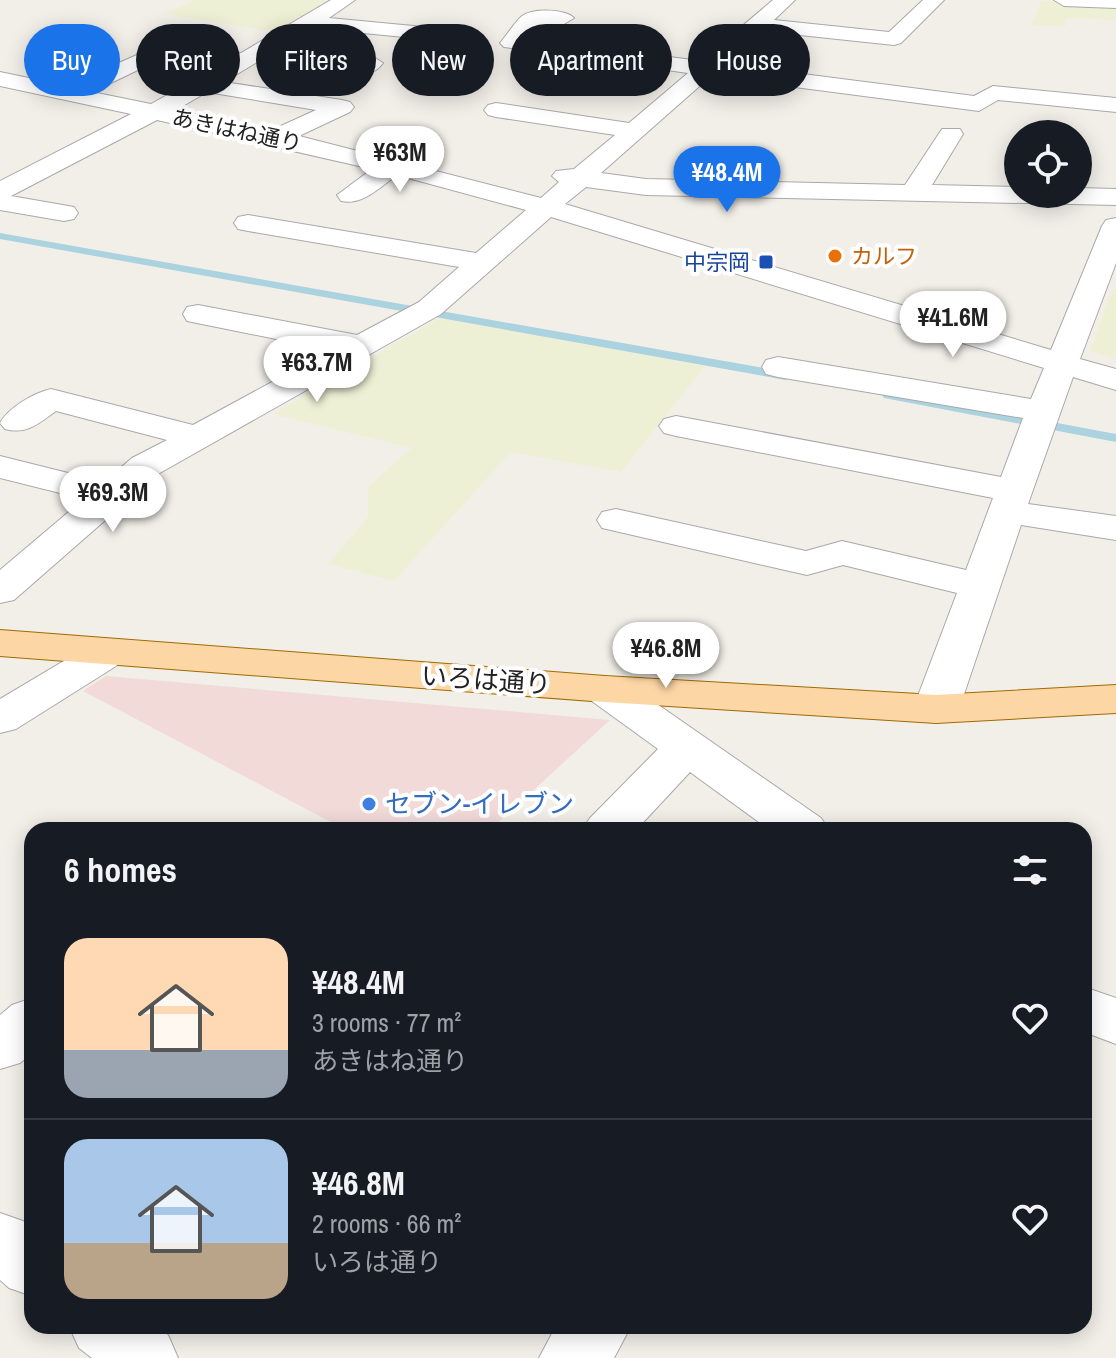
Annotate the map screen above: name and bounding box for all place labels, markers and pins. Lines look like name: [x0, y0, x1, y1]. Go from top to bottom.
pin: ¥63M: [353, 126, 447, 194]
pin: ¥48.4M: [662, 146, 792, 214]
place label: カルフ: [851, 241, 917, 271]
place label: 中宗岡: [684, 247, 750, 277]
marker: カルフ: [826, 247, 844, 265]
marker: 中宗岡: [757, 253, 775, 271]
pin: ¥41.6M: [888, 291, 1018, 359]
pin: ¥63.7M: [252, 336, 382, 404]
pin: ¥69.3M: [48, 466, 178, 534]
pin: ¥46.8M: [601, 622, 731, 690]
place label: セブン-イレブン: [385, 786, 574, 821]
marker: セブン-イレブン: [360, 795, 378, 813]

